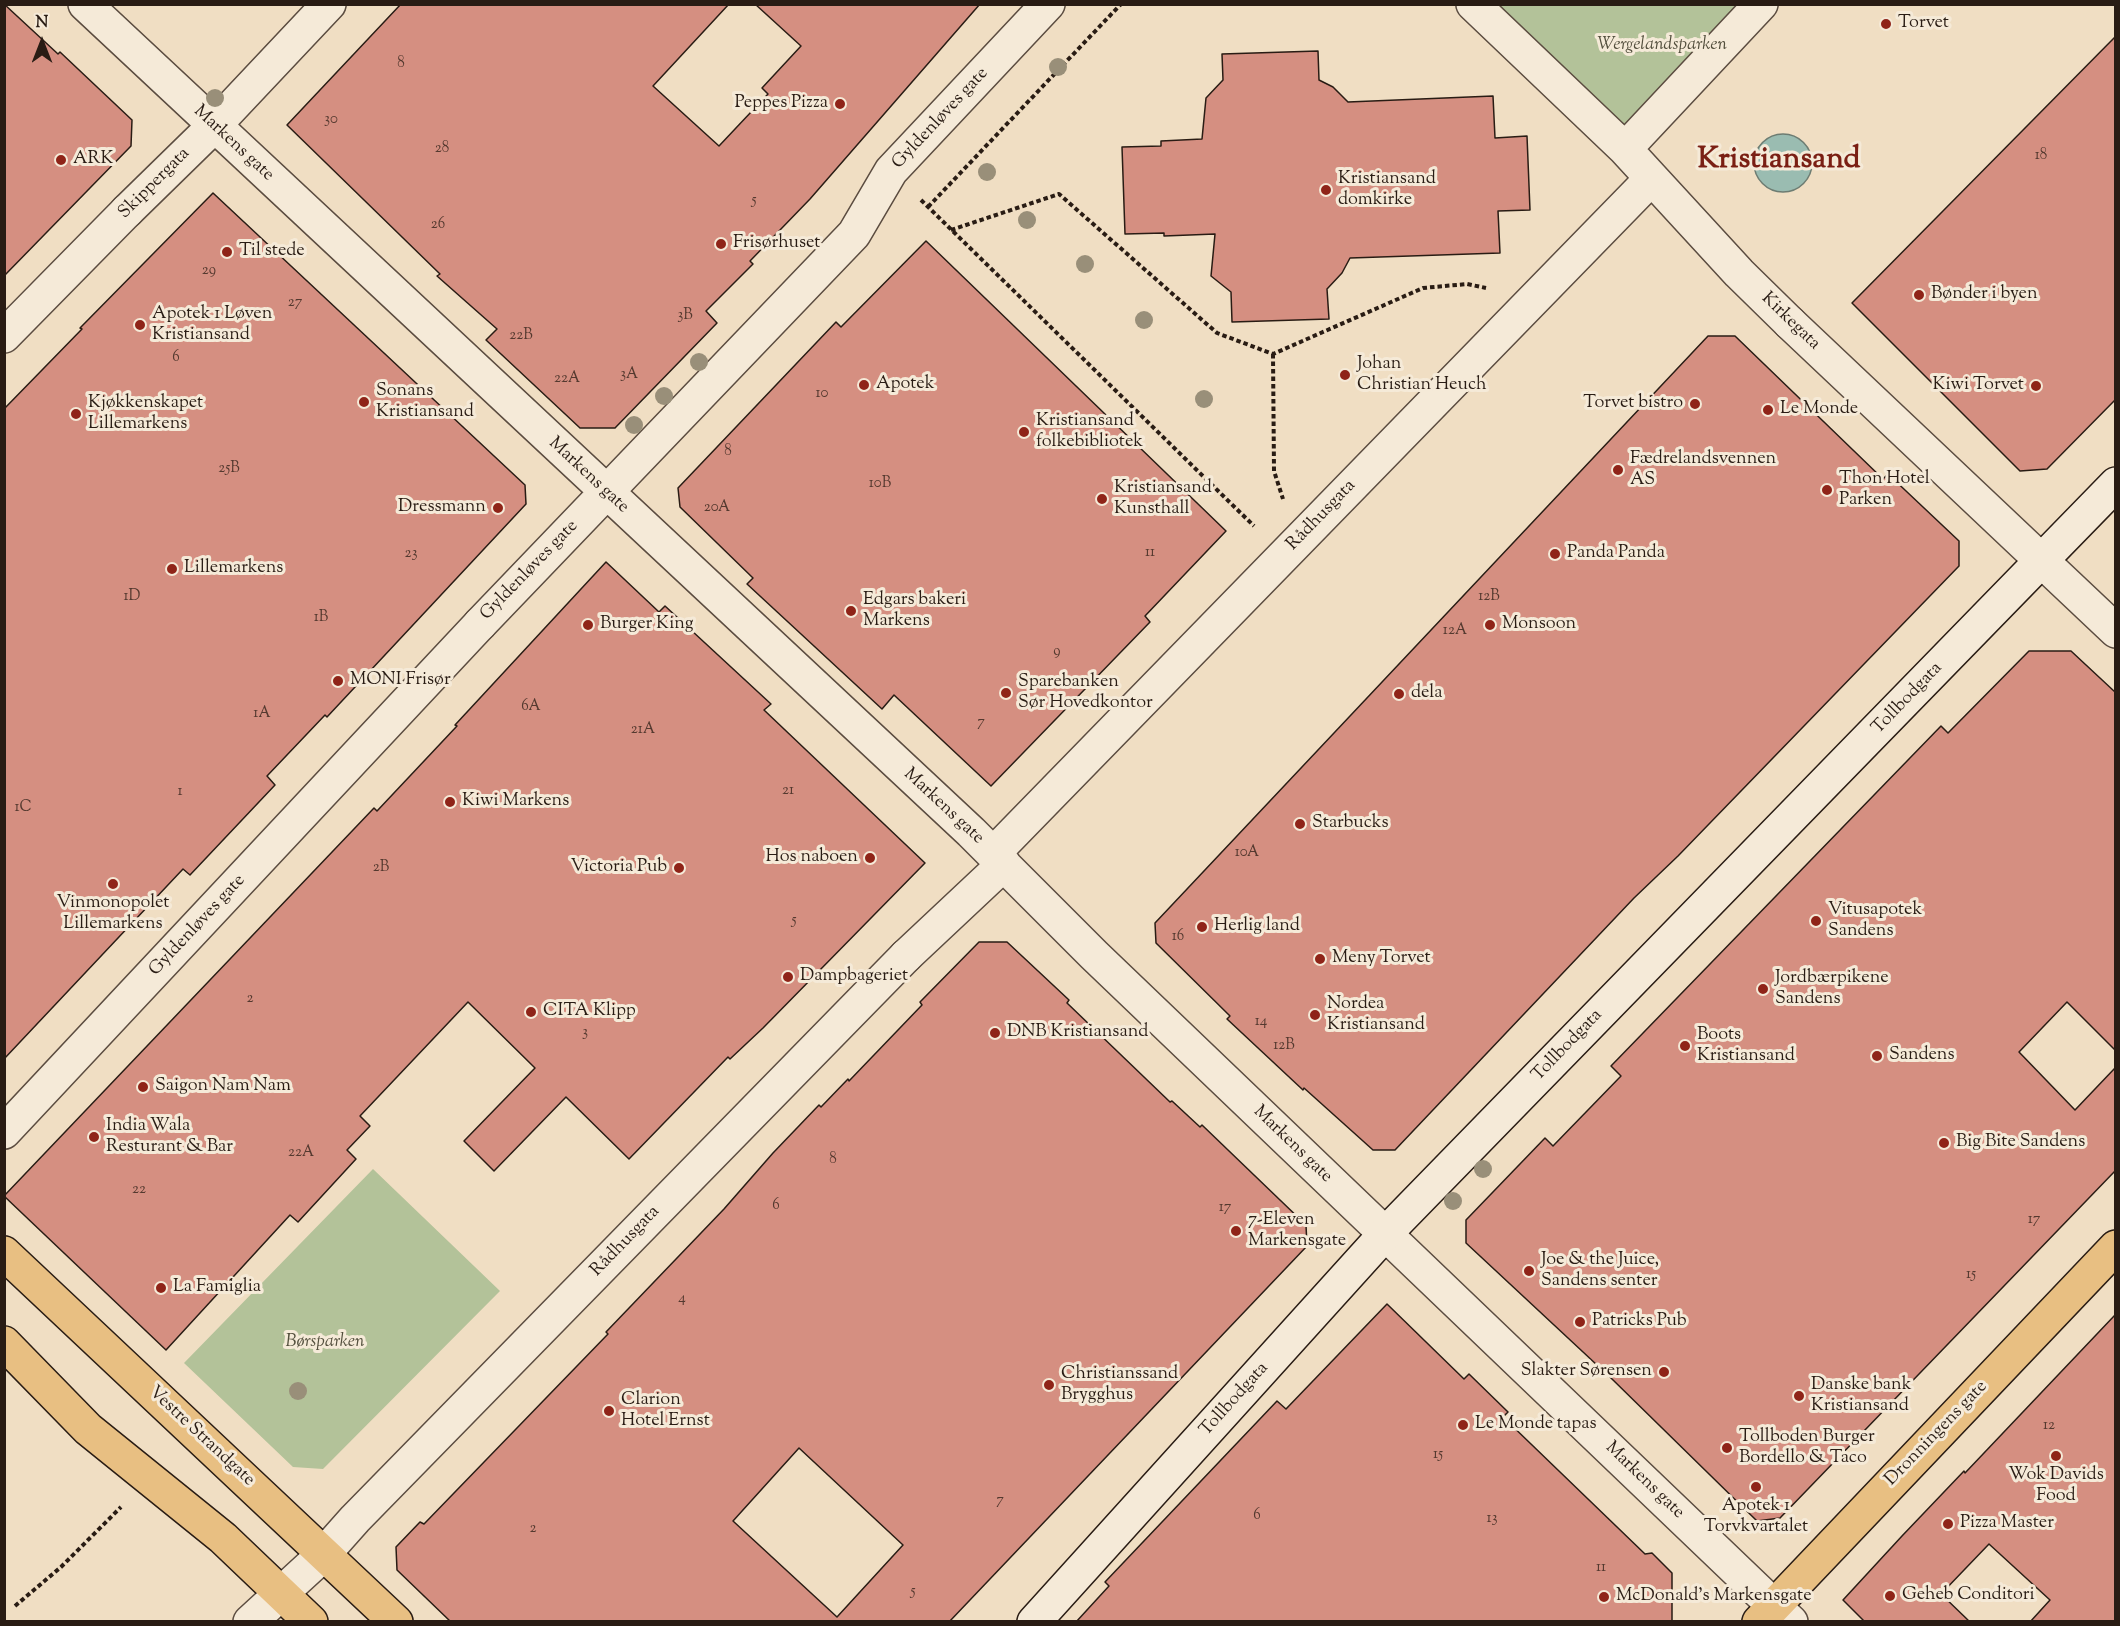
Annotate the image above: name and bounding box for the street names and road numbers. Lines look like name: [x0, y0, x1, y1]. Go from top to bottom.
street label: Gyldenløves gate: [888, 64, 994, 174]
street label: Markens gate: [188, 101, 278, 187]
street label: Skippergata: [115, 144, 195, 224]
street label: Kirkegata: [1756, 289, 1824, 355]
street label: Markens gate: [543, 433, 633, 519]
street label: Rådhusgata: [1283, 476, 1361, 556]
street label: Gyldenløves gate: [477, 516, 583, 626]
street label: Tollbodgata: [1868, 658, 1948, 740]
street label: Markens gate: [898, 764, 988, 850]
street label: Gyldenløves gate: [145, 871, 251, 981]
street label: Tollbodgata: [1528, 1005, 1608, 1087]
street label: Markens gate: [1248, 1102, 1336, 1188]
street label: Rådhusgata: [587, 1202, 665, 1282]
street label: Tollbodgata: [1196, 1359, 1274, 1441]
street label: Dronningens gate: [1881, 1377, 1993, 1491]
street label: Vestre Strandgate: [143, 1382, 259, 1492]
street label: Markens gate: [1600, 1438, 1688, 1524]

